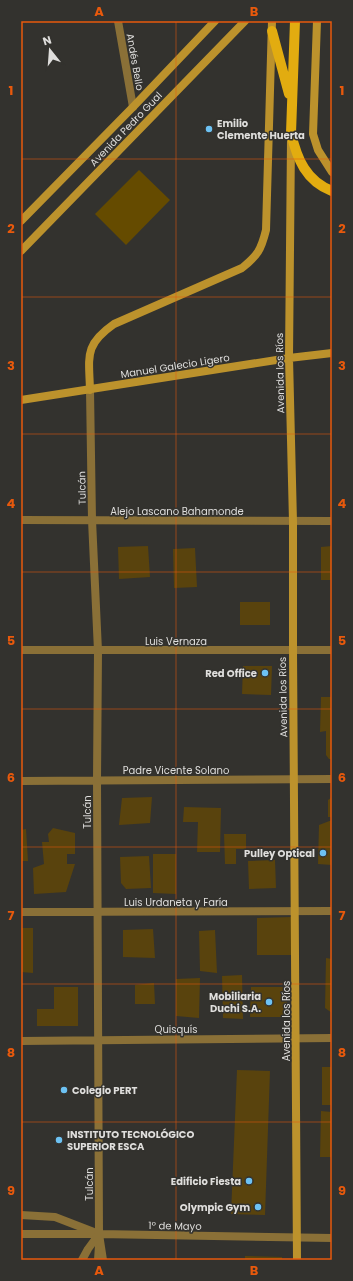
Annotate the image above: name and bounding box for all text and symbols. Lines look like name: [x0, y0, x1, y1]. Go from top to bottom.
text: A: [94, 2, 104, 21]
text: B: [250, 2, 259, 21]
north arrow: [30, 30, 70, 70]
text: N: [41, 32, 53, 49]
street label: Andés Bello: [123, 32, 147, 92]
text: 1: [9, 81, 13, 100]
text: 1: [340, 81, 344, 100]
street label: Avenida Pedro Gual: [86, 88, 166, 170]
place label: Emilio Clemente Huerta: [217, 116, 305, 143]
marker: Emilio Clemente Huerta: [204, 124, 214, 134]
text: 2: [7, 219, 15, 238]
text: 2: [338, 219, 346, 238]
street label: Avenida los Ríos: [272, 333, 288, 413]
street label: Manuel Galecio Ligero: [119, 350, 231, 382]
text: 3: [7, 356, 15, 375]
text: 3: [338, 356, 346, 375]
street label: Tulcán: [74, 471, 90, 505]
text: 4: [7, 494, 16, 513]
text: 4: [338, 494, 347, 513]
street label: Alejo Lascano Bahamonde: [110, 504, 244, 519]
text: 5: [7, 631, 15, 650]
text: 5: [338, 631, 346, 650]
street label: Luis Vernaza: [145, 634, 207, 649]
street label: Avenida los Ríos: [275, 657, 291, 737]
place label: Red Office: [205, 666, 257, 681]
marker: Red Office: [260, 668, 270, 678]
street label: Padre Vicente Solano: [123, 763, 229, 778]
text: 6: [7, 768, 15, 787]
text: 6: [338, 768, 346, 787]
street label: Tulcán: [80, 795, 95, 829]
place label: Pulley Optical: [244, 846, 315, 861]
marker: Pulley Optical: [318, 848, 328, 858]
street label: Luis Urdaneta y Faría: [124, 895, 228, 910]
text: 7: [8, 906, 15, 925]
text: 7: [339, 906, 346, 925]
street label: Avenida los Ríos: [279, 981, 294, 1061]
place label: Mobiliaria Duchi S.A.: [209, 989, 261, 1016]
marker: Mobiliaria Duchi S.A.: [264, 997, 274, 1007]
street label: Quisquís: [155, 1022, 197, 1037]
text: 8: [7, 1043, 15, 1062]
text: 8: [338, 1043, 346, 1062]
place label: Colegio PERT: [72, 1083, 137, 1098]
marker: Colegio PERT: [59, 1085, 69, 1095]
place label: INSTITUTO TECNOLÓGICO SUPERIOR ESCA: [67, 1127, 194, 1154]
marker: INSTITUTO TECNOLÓGICO SUPERIOR ESCA: [54, 1135, 64, 1145]
street label: Tulcán: [82, 1167, 97, 1201]
place label: Edificio Fiesta: [171, 1174, 241, 1189]
marker: Edificio Fiesta: [244, 1176, 254, 1186]
text: 9: [7, 1181, 15, 1200]
text: 9: [338, 1181, 346, 1200]
place label: Olympic Gym: [180, 1200, 250, 1215]
marker: Olympic Gym: [253, 1202, 263, 1212]
street label: 1º de Mayo: [148, 1218, 202, 1234]
text: A: [94, 1261, 104, 1280]
text: B: [250, 1261, 259, 1280]

